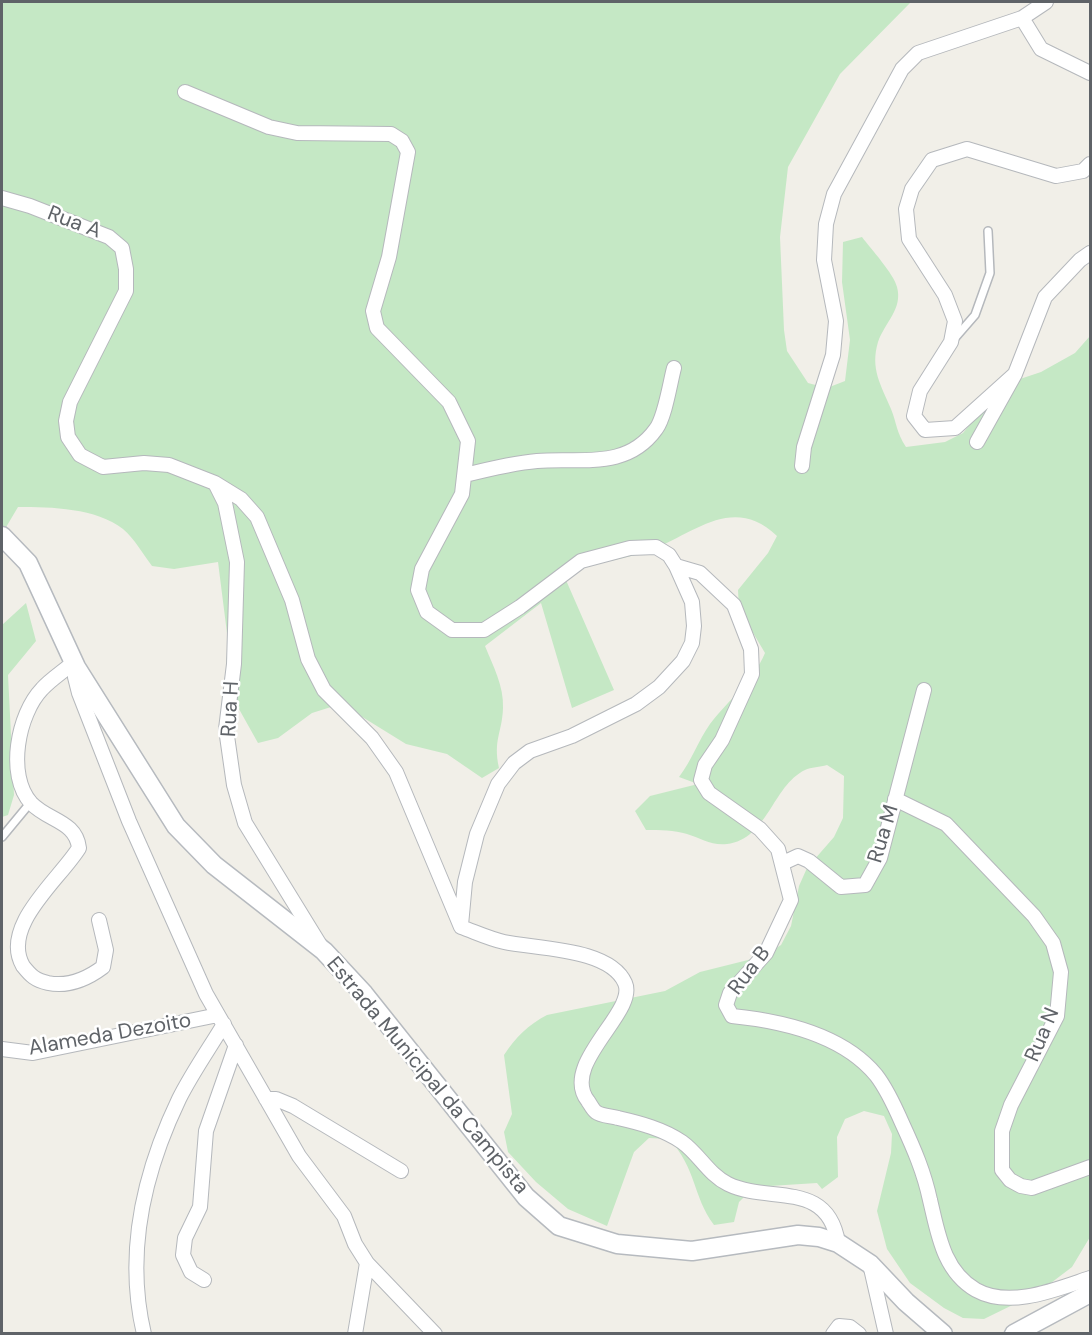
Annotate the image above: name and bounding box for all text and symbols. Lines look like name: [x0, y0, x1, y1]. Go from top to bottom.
street label: Rua A: [44, 201, 104, 245]
street label: Rua H: [217, 680, 245, 738]
street label: Rua M: [863, 802, 905, 866]
street label: Rua B: [724, 942, 776, 1000]
street label: Estrada Municipal da Campista: [320, 952, 534, 1200]
street label: Rua N: [1020, 1004, 1066, 1066]
street label: Alameda Dezoito: [27, 1008, 193, 1062]

